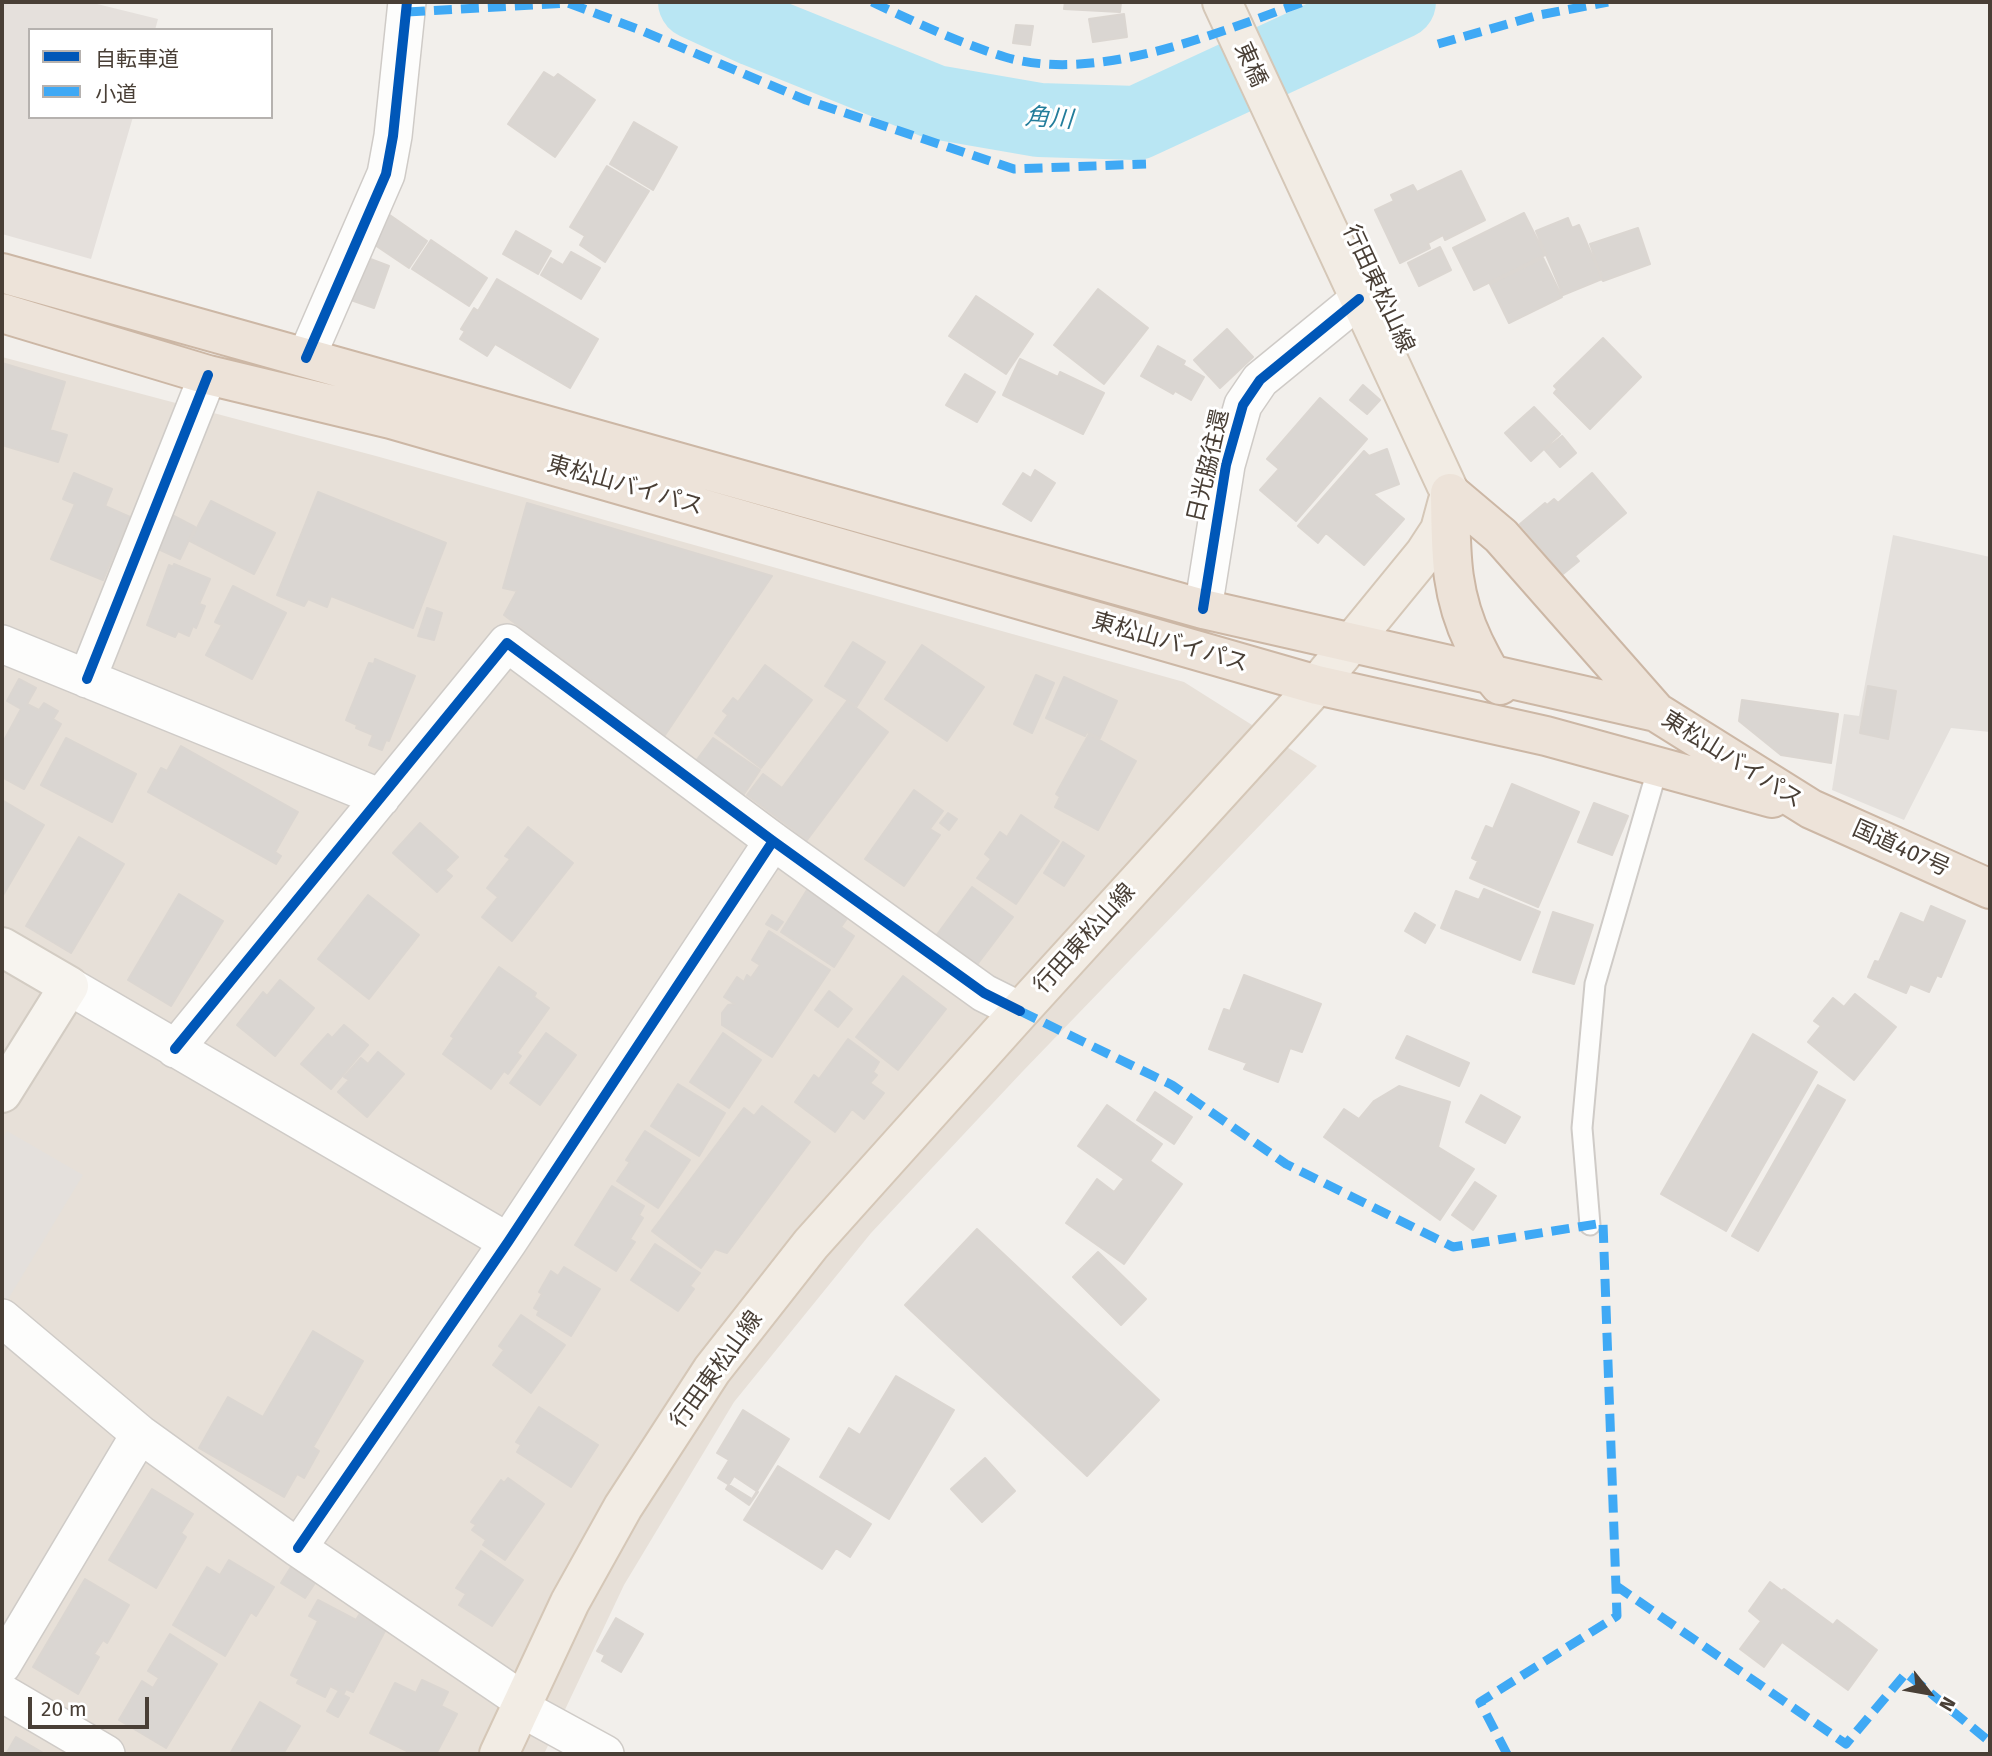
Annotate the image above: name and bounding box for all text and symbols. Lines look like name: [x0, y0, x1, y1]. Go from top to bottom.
legend: [28, 28, 273, 119]
street label: 東橋: [1228, 38, 1272, 92]
text: 自転車道: [95, 46, 179, 72]
text: 小道: [95, 81, 137, 107]
water label: 角川: [1024, 103, 1074, 135]
street label: 行田東松山線: [1336, 221, 1420, 357]
street label: 日光脇往還: [1183, 407, 1235, 525]
street label: 東松山バイパス: [544, 451, 706, 521]
street label: 東松山バイパス: [1089, 608, 1251, 678]
street label: 東松山バイパス: [1656, 706, 1808, 814]
street label: 国道407号: [1848, 815, 1954, 883]
street label: 行田東松山線: [1029, 878, 1141, 1000]
street label: 行田東松山線: [665, 1306, 769, 1434]
north arrow: [1894, 1658, 1964, 1728]
scale bar: [32, 1682, 152, 1726]
text: N: [1934, 1693, 1961, 1715]
text: 20 m: [41, 1696, 87, 1722]

